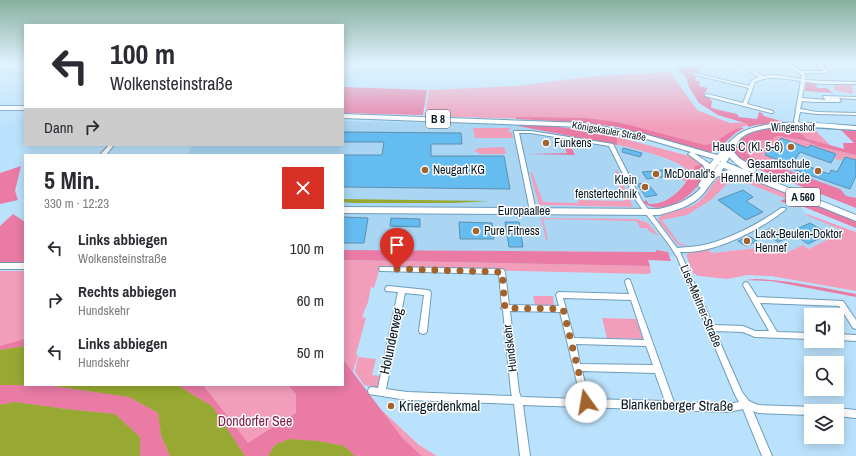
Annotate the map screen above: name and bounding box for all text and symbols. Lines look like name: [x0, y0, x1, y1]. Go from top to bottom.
text: 100 m: [110, 35, 175, 73]
icon: left: [44, 40, 96, 92]
text: Wolkensteinstraße: [110, 71, 233, 96]
road number: B 8: [426, 110, 450, 128]
icon: right: [81, 116, 103, 138]
text: Dann: [44, 117, 73, 138]
street label: Königskauler Straße: [571, 118, 647, 144]
street label: Wingenshof: [771, 121, 816, 134]
place label: Funkens: [554, 135, 592, 151]
marker: Funkens: [541, 138, 551, 148]
place label: Haus C (Kl. 5-6): [712, 139, 783, 155]
marker: Haus C (Kl. 5-6): [786, 142, 796, 152]
place label: Gesamtschule Hennef Meiersheide: [721, 156, 810, 186]
place label: Neugart KG: [433, 162, 485, 178]
text: 5 Min.: [44, 164, 100, 196]
marker: Neugart KG: [420, 165, 430, 175]
place label: McDonald's: [664, 166, 715, 182]
marker: Gesamtschule Hennef Meiersheide: [813, 166, 823, 176]
button: close: [282, 167, 324, 209]
marker: McDonald's: [651, 169, 661, 179]
place label: Klein fenstertechnik: [575, 172, 637, 202]
marker: Klein fenstertechnik: [640, 182, 650, 192]
road number: A 560: [786, 188, 820, 206]
text: 330 m · 12:23: [44, 195, 109, 212]
street label: Europaallee: [498, 203, 550, 219]
place label: Pure Fitness: [484, 223, 540, 239]
marker: Pure Fitness: [471, 226, 481, 236]
place label: Lack-Beulen-Doktor Hennef: [755, 226, 843, 256]
pin: [380, 228, 414, 269]
text: Links abbiegen: [78, 229, 168, 250]
icon: arrive: [386, 234, 408, 256]
marker: Lack-Beulen-Doktor Hennef: [742, 236, 752, 246]
icon: left: [44, 237, 66, 259]
text: 100 m: [290, 238, 324, 259]
text: Wolkensteinstraße: [78, 250, 167, 267]
street label: Lise-Meitner-Straße: [676, 262, 726, 350]
text: Rechts abbiegen: [78, 281, 176, 302]
icon: right: [44, 289, 66, 311]
text: 60 m: [297, 290, 324, 311]
text: Hundskehr: [78, 302, 130, 319]
street label: Holunderweg: [375, 305, 407, 376]
map controls: [804, 308, 844, 444]
button: sound: [804, 308, 844, 348]
street label: Hundskehr: [499, 323, 521, 373]
text: Links abbiegen: [78, 333, 168, 354]
icon: left: [44, 341, 66, 363]
text: 50 m: [297, 342, 324, 363]
text: Hundskehr: [78, 354, 130, 371]
button: search: [804, 356, 844, 396]
position arrow: [565, 381, 607, 423]
street label: Blankenberger Straße: [621, 395, 733, 415]
place label: Kriegerdenkmal: [399, 397, 480, 415]
marker: Kriegerdenkmal: [386, 401, 396, 411]
button: layers: [804, 404, 844, 444]
park label: Dondorfer See: [218, 412, 292, 430]

